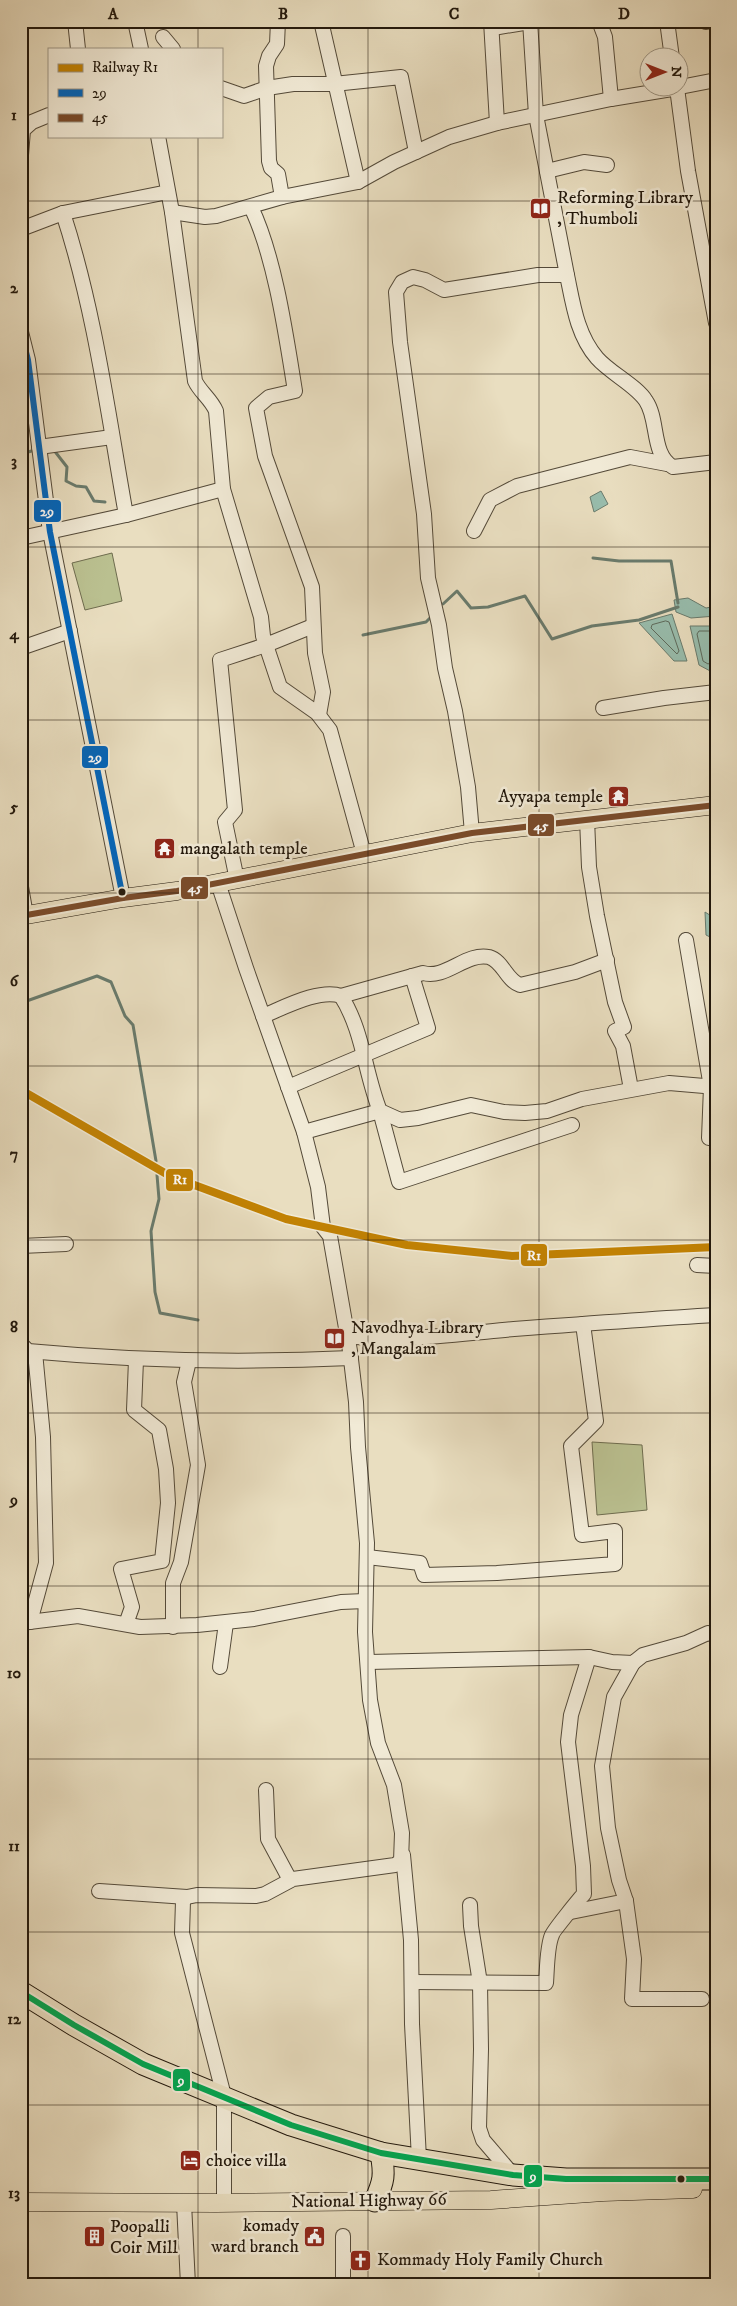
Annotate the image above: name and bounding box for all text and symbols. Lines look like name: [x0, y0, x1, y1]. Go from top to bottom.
text: A: [107, 4, 119, 24]
text: B: [278, 4, 288, 24]
text: C: [449, 4, 459, 24]
text: D: [618, 4, 630, 24]
legend: [48, 48, 222, 138]
north arrow: [640, 48, 690, 98]
text: Railway R1: [92, 58, 158, 77]
text: N: [667, 66, 685, 78]
text: 29: [92, 84, 107, 103]
text: 1: [11, 105, 17, 125]
text: 45: [92, 108, 109, 127]
place label: Reforming Library , Thumboli: [557, 187, 694, 230]
library icon: Reforming Library , Thumboli: [529, 196, 553, 220]
text: 2: [10, 278, 19, 298]
text: 3: [11, 451, 17, 471]
line badge: 29: [33, 499, 62, 523]
text: 29: [40, 503, 54, 521]
text: 4: [8, 624, 19, 644]
line badge: 29: [81, 745, 109, 769]
text: 29: [88, 749, 102, 767]
temple icon: Ayyapa temple: [607, 785, 631, 809]
place label: Ayyapa temple: [498, 786, 603, 808]
text: 5: [9, 797, 18, 817]
line badge: 45: [527, 813, 555, 837]
text: 45: [533, 817, 549, 835]
temple icon: mangalath temple: [152, 837, 176, 861]
place label: mangalath temple: [180, 838, 308, 860]
line badge: 45: [180, 876, 209, 900]
text: 45: [187, 879, 203, 897]
unlabelled marker: [117, 887, 127, 897]
text: 6: [10, 971, 20, 991]
text: 7: [10, 1144, 18, 1164]
line badge: R1: [165, 1168, 194, 1192]
text: R1: [173, 1171, 187, 1189]
line badge: R1: [520, 1243, 548, 1267]
text: R1: [527, 1247, 541, 1265]
text: 8: [10, 1317, 18, 1337]
place label: Navodhya Library , Mangalam: [351, 1317, 484, 1360]
library icon: Navodhya Library , Mangalam: [323, 1326, 347, 1350]
text: 9: [9, 1490, 18, 1510]
text: 10: [7, 1663, 22, 1683]
text: 11: [8, 1836, 20, 1856]
text: 12: [7, 2009, 22, 2029]
line badge: 9: [172, 2068, 191, 2092]
text: 9: [177, 2072, 185, 2090]
hotel icon: choice villa: [178, 2149, 202, 2173]
place label: choice villa: [206, 2150, 287, 2172]
line badge: 9: [523, 2164, 543, 2188]
text: 9: [529, 2168, 537, 2186]
unlabelled marker: [676, 2174, 686, 2184]
text: 13: [8, 2183, 20, 2203]
street label: National Highway 66: [291, 2189, 448, 2213]
place label: komady ward branch: [210, 2215, 300, 2258]
place label: Poopalli Coir Mill: [110, 2216, 178, 2259]
public building icon: komady ward branch: [303, 2224, 327, 2248]
building icon: Poopalli Coir Mill: [82, 2225, 106, 2249]
church icon: Kommady Holy Family Church: [349, 2248, 373, 2272]
place label: Kommady Holy Family Church: [377, 2249, 604, 2271]

